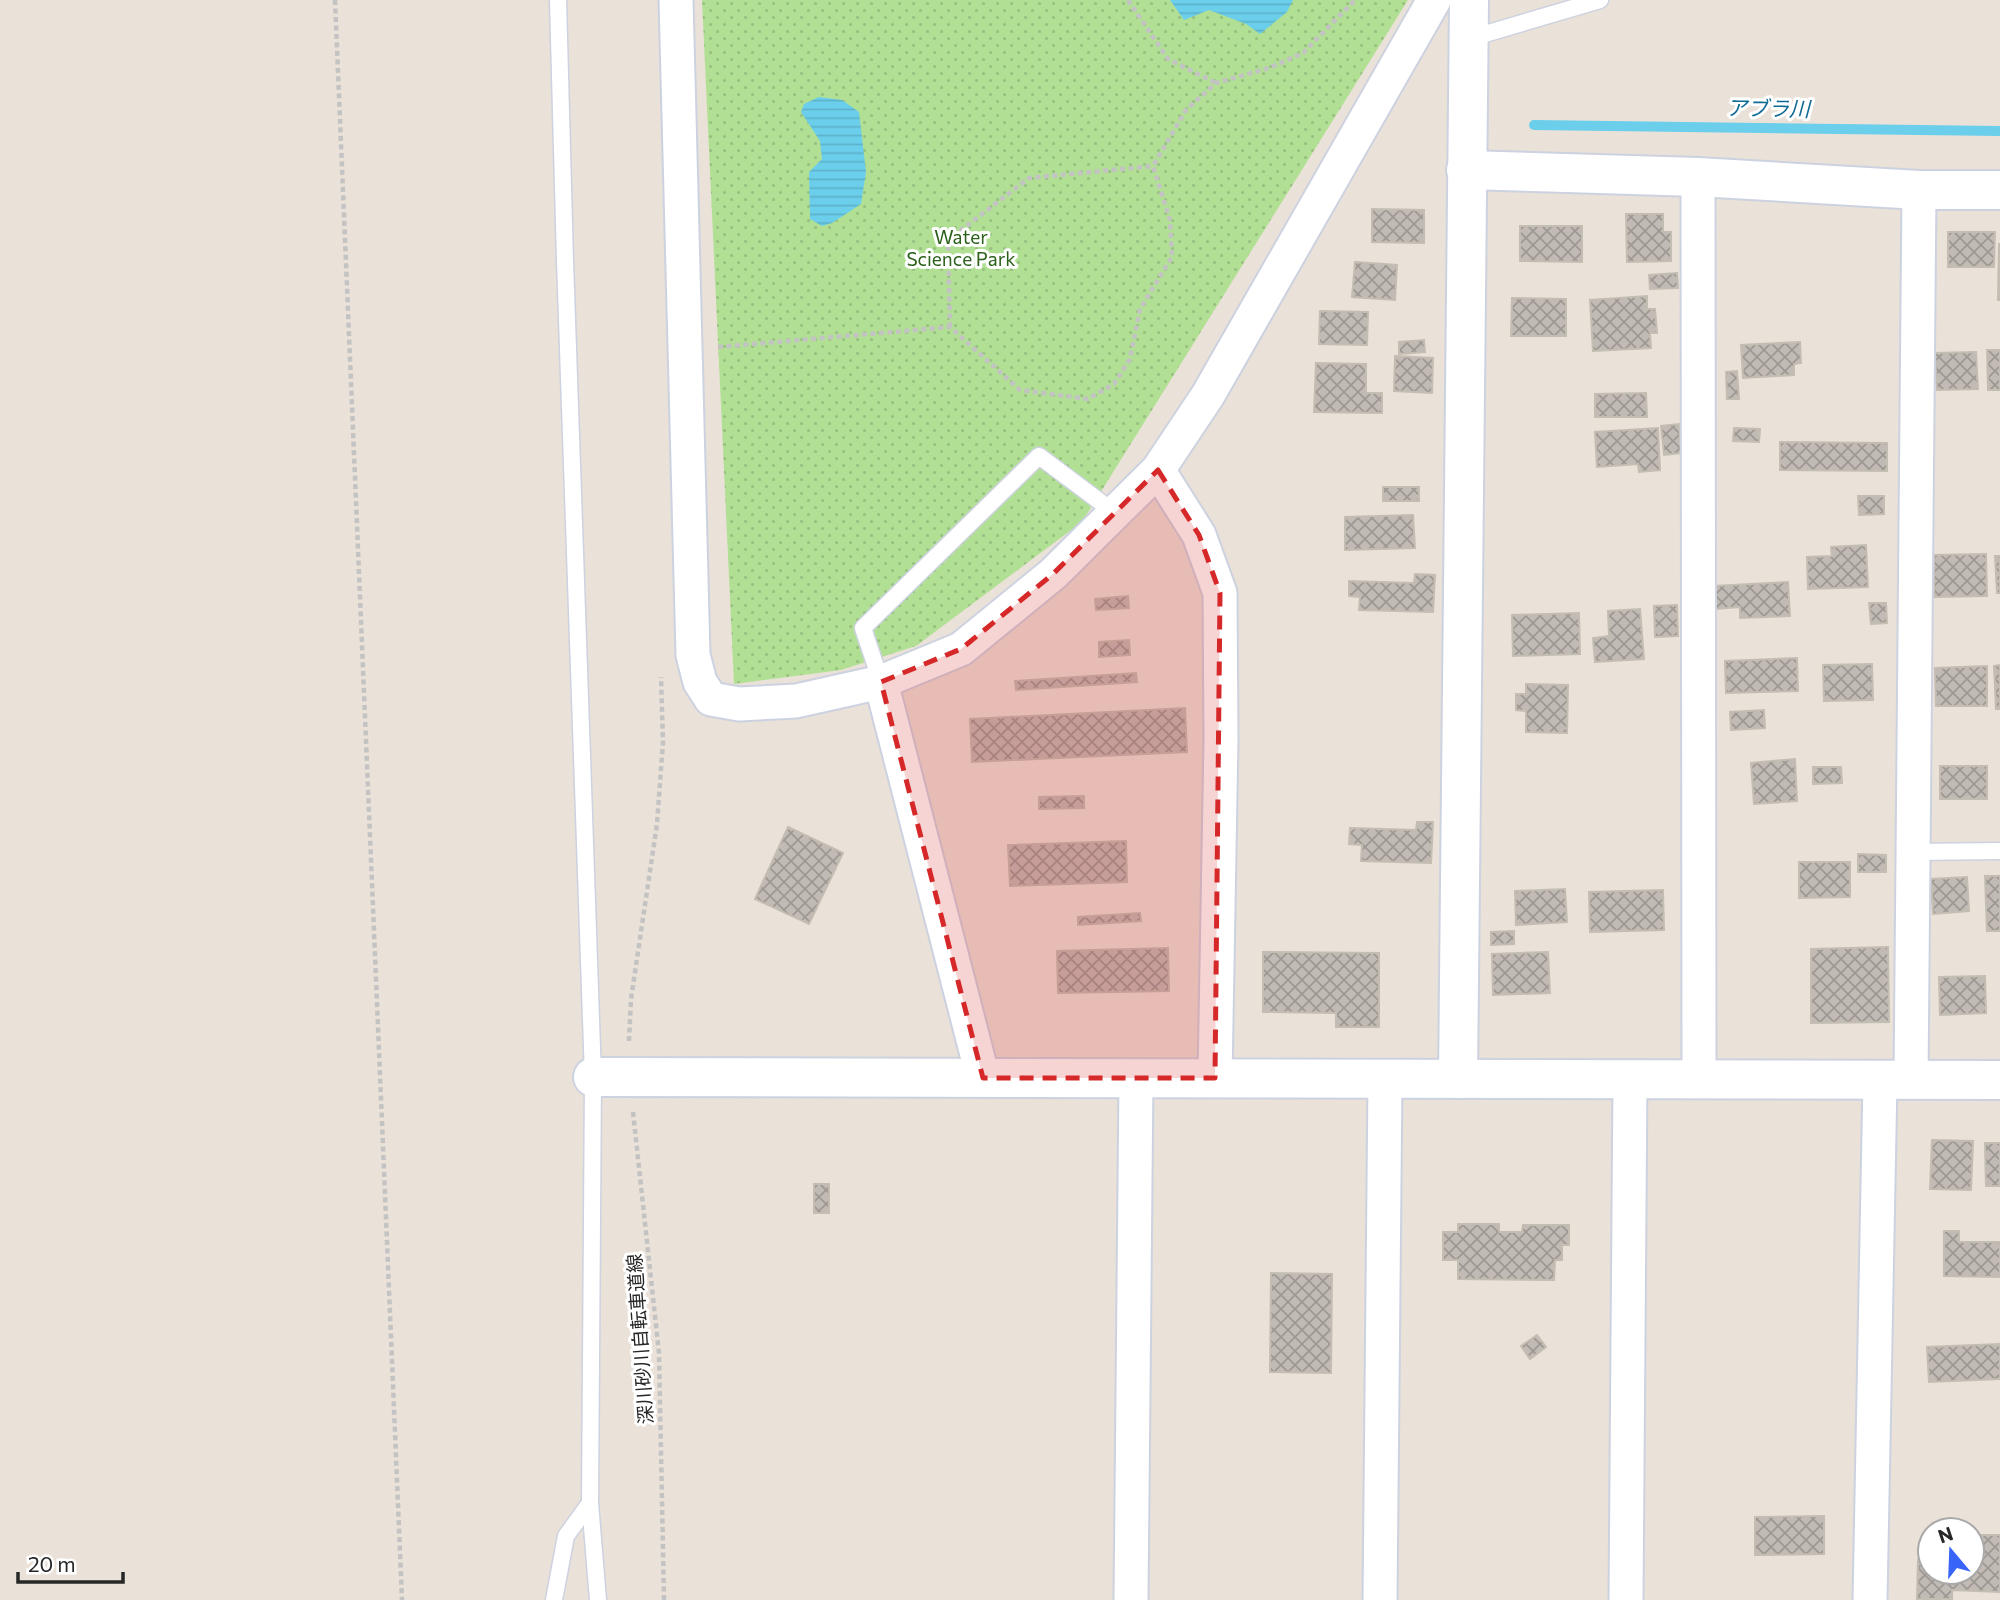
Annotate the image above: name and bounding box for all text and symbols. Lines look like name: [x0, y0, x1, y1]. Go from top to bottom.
water label: アブラ川: [1726, 94, 1812, 121]
park label: Water Science Park: [906, 225, 1016, 270]
street label: 深川砂川自転車道線: [622, 1253, 657, 1425]
north arrow: [1916, 1516, 1986, 1586]
text: N: [1935, 1521, 1956, 1548]
scale bar: [18, 1540, 122, 1584]
text: 20 m: [28, 1551, 76, 1576]

